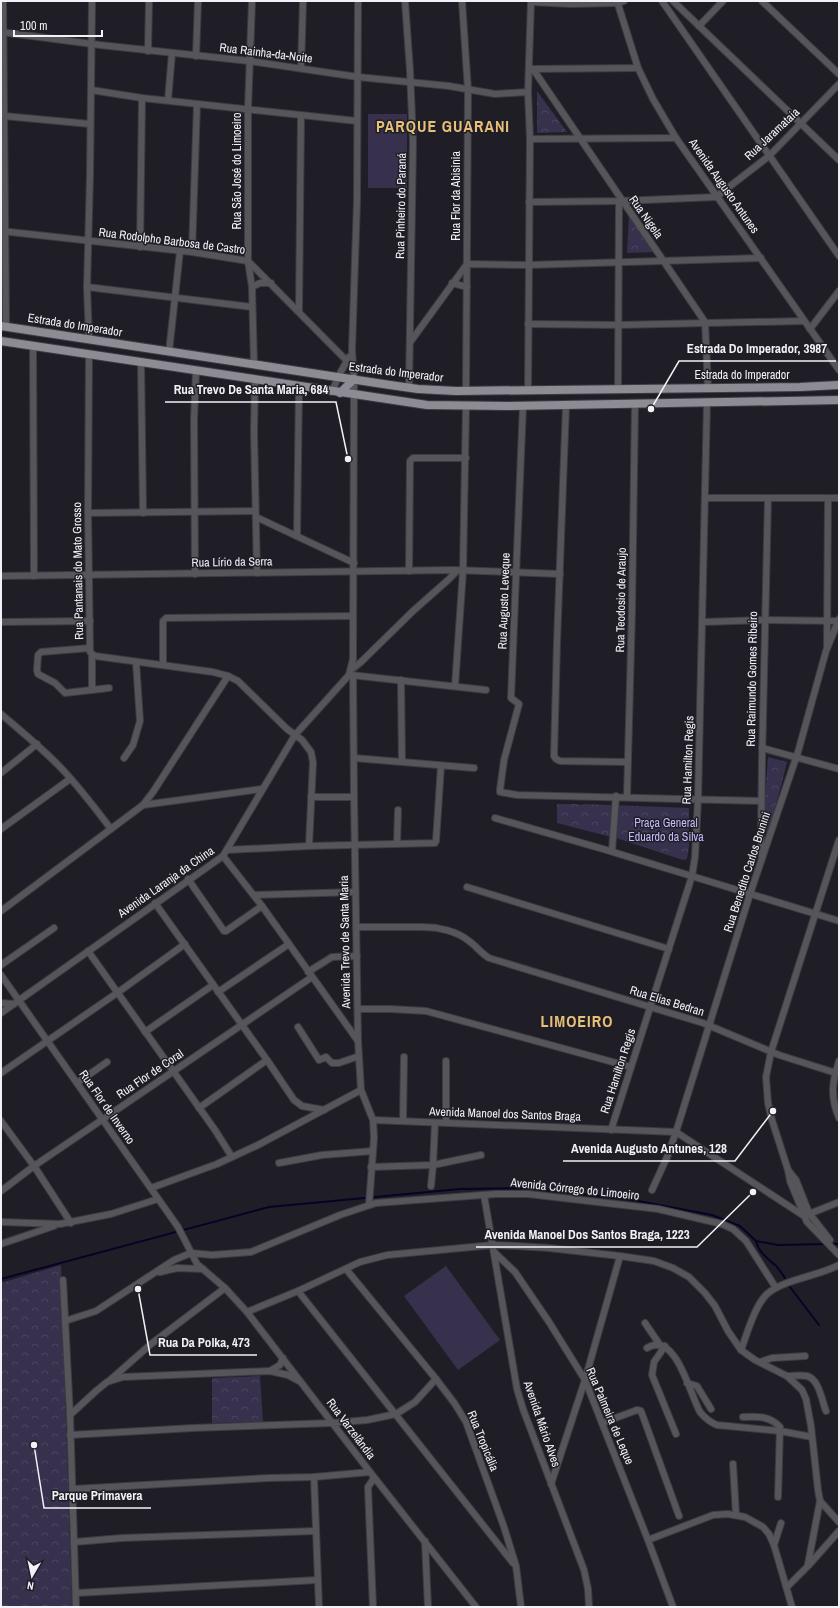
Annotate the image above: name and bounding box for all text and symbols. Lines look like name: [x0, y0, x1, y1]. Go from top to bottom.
scale bar: [14, 12, 102, 38]
text: 100 m: [20, 18, 47, 34]
street label: Rua Rainha-da-Noite: [219, 39, 313, 67]
street label: Rua Jaramataia: [741, 104, 803, 164]
street label: Rua São José do Limoeiro: [229, 112, 245, 230]
district label: PARQUE GUARANI: [376, 115, 510, 137]
street label: Avenida Augusto Antunes: [685, 134, 763, 237]
street label: Rua Flor da Abisinia: [448, 151, 464, 241]
street label: Rua Pinheiro do Paraná: [392, 152, 410, 259]
street label: Rua Nigela: [625, 192, 667, 242]
street label: Rua Rodolpho Barbosa de Castro: [98, 224, 246, 258]
street label: Estrada do Imperador: [27, 310, 124, 340]
callout: Estrada Do Imperador, 3987: [679, 336, 836, 361]
text: Estrada Do Imperador, 3987: [687, 340, 827, 357]
street label: Estrada do Imperador: [348, 358, 445, 386]
street label: Estrada do Imperador: [694, 367, 790, 383]
callout: Rua Trevo De Santa Maria, 684: [165, 377, 336, 402]
text: Rua Trevo De Santa Maria, 684: [174, 381, 328, 398]
street label: Rua Pantanais do Mato Grosso: [69, 502, 87, 640]
street label: Rua Teodosio de Araujo: [612, 547, 630, 653]
street label: Rua Augusto Leveque: [494, 552, 514, 650]
street label: Rua Lírio da Serra: [191, 553, 273, 571]
street label: Rua Raimundo Gomes Ribeiro: [743, 611, 761, 747]
street label: Rua Hamilton Regis: [678, 715, 698, 805]
street label: Rua Benedito Carlos Brunini: [720, 810, 774, 934]
park label: Praça General Eduardo da Silva: [628, 815, 704, 845]
street label: Avenida Laranja da China: [114, 842, 218, 922]
street label: Avenida Trevo de Santa Maria: [336, 875, 354, 1010]
street label: Rua Elias Bedran: [628, 982, 706, 1020]
district label: LIMOEIRO: [541, 1010, 613, 1032]
street label: Rua Hamilton Regis: [597, 1026, 639, 1116]
street label: Rua Flor de Coral: [113, 1046, 187, 1102]
street label: Rua Flor de Inverno: [76, 1067, 138, 1147]
street label: Avenida Manoel dos Santos Braga: [428, 1103, 582, 1125]
callout: Avenida Augusto Antunes, 128: [563, 1136, 735, 1161]
text: Avenida Augusto Antunes, 128: [571, 1140, 727, 1157]
street label: Avenida Córrego do Limoeiro: [509, 1174, 640, 1204]
callout: Avenida Manoel Dos Santos Braga, 1223: [476, 1222, 697, 1247]
text: Avenida Manoel Dos Santos Braga, 1223: [484, 1226, 690, 1243]
callout: Rua Da Polka, 473: [150, 1330, 257, 1355]
text: Rua Da Polka, 473: [158, 1334, 250, 1351]
street label: Rua Palmeira de Leque: [582, 1365, 638, 1467]
street label: Avenida Mário Alves: [519, 1378, 564, 1469]
street label: Rua Varzelândia: [323, 1395, 380, 1463]
street label: Rua Tropicália: [464, 1408, 503, 1474]
callout: Parque Primavera: [44, 1483, 151, 1508]
text: Parque Primavera: [52, 1487, 142, 1504]
north arrow: [12, 1556, 52, 1596]
text: N: [26, 1578, 35, 1593]

